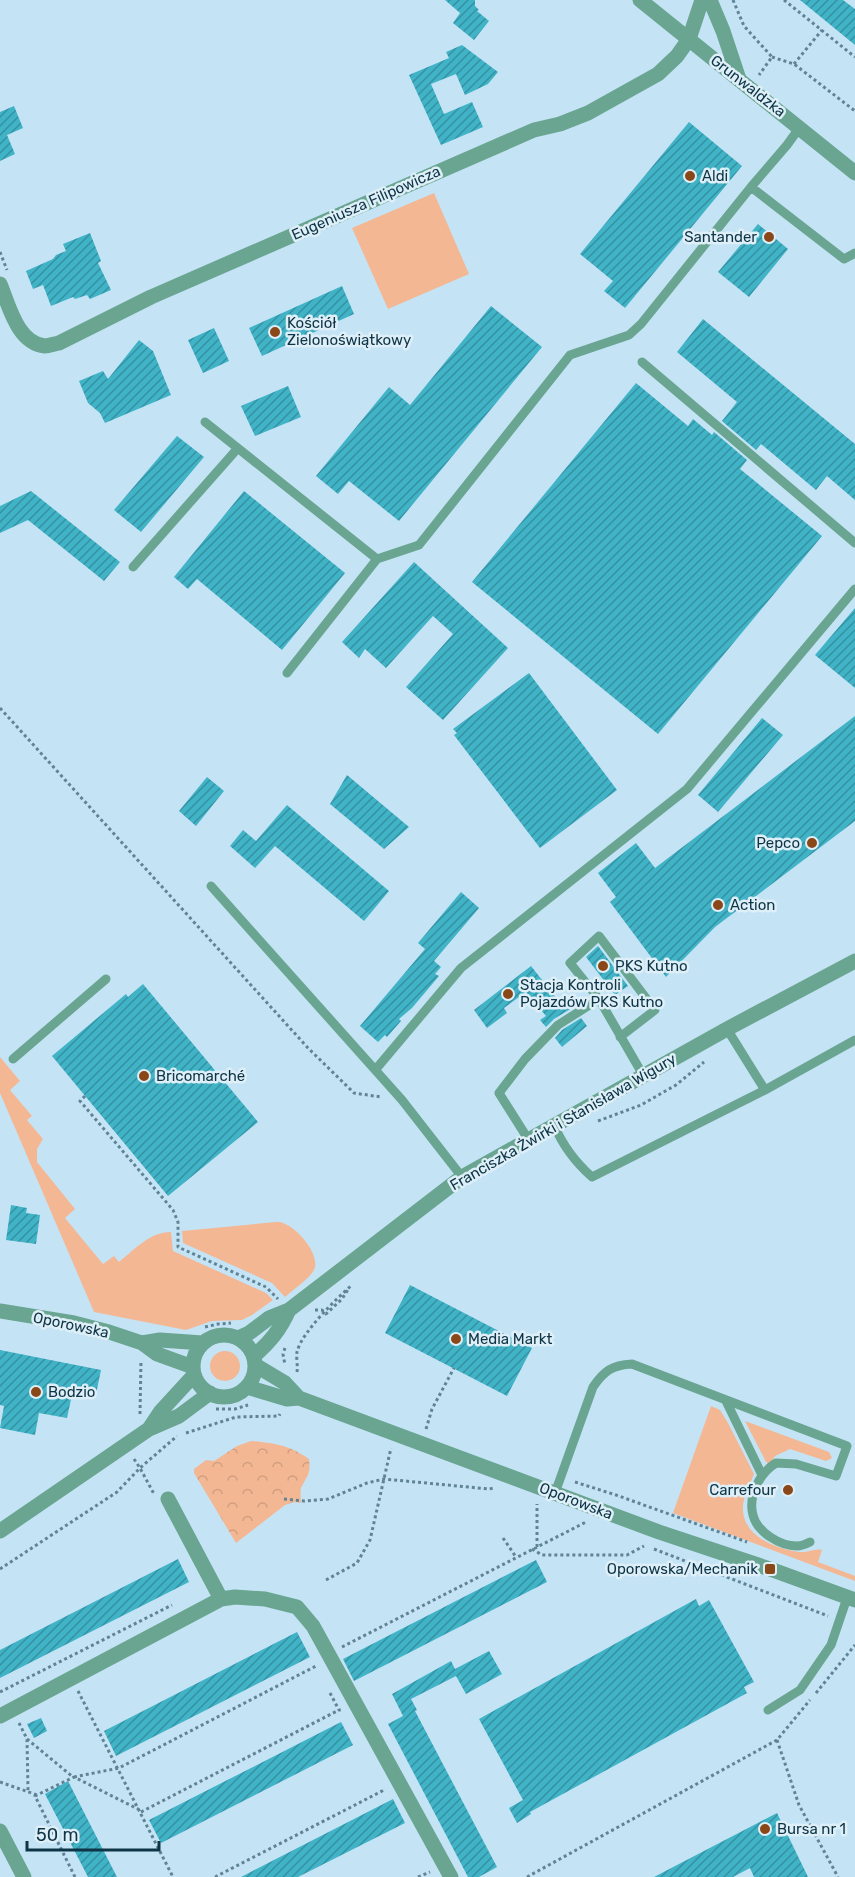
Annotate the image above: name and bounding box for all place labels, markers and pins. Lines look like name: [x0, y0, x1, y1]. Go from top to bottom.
place label: Aldi: [702, 167, 728, 185]
marker: Aldi: [683, 169, 697, 183]
place label: Santander: [684, 228, 757, 246]
marker: Santander: [762, 230, 776, 244]
place label: Kościół Zielonoświątkowy: [287, 314, 411, 349]
marker: Kościół Zielonoświątkowy: [268, 325, 282, 339]
place label: Pepco: [756, 834, 800, 852]
marker: Pepco: [805, 836, 819, 850]
place label: Action: [730, 896, 775, 914]
marker: Action: [711, 898, 725, 912]
place label: PKS Kutno: [615, 957, 688, 975]
marker: PKS Kutno: [596, 959, 610, 973]
place label: Stacja Kontroli Pojazdów PKS Kutno: [520, 976, 663, 1011]
marker: Stacja Kontroli Pojazdów PKS Kutno: [501, 987, 515, 1001]
place label: Bricomarché: [156, 1067, 245, 1085]
marker: Bricomarché: [137, 1069, 151, 1083]
place label: Media Markt: [468, 1330, 552, 1348]
marker: Media Markt: [449, 1332, 463, 1346]
place label: Bodzio: [48, 1383, 95, 1401]
marker: Bodzio: [29, 1385, 43, 1399]
place label: Carrefour: [709, 1481, 776, 1499]
marker: Carrefour: [781, 1483, 795, 1497]
place label: Oporowska/Mechanik: [607, 1560, 758, 1578]
marker: Oporowska/Mechanik: [763, 1562, 777, 1576]
place label: Bursa nr 1: [777, 1820, 846, 1838]
marker: Bursa nr 1: [758, 1822, 772, 1836]

